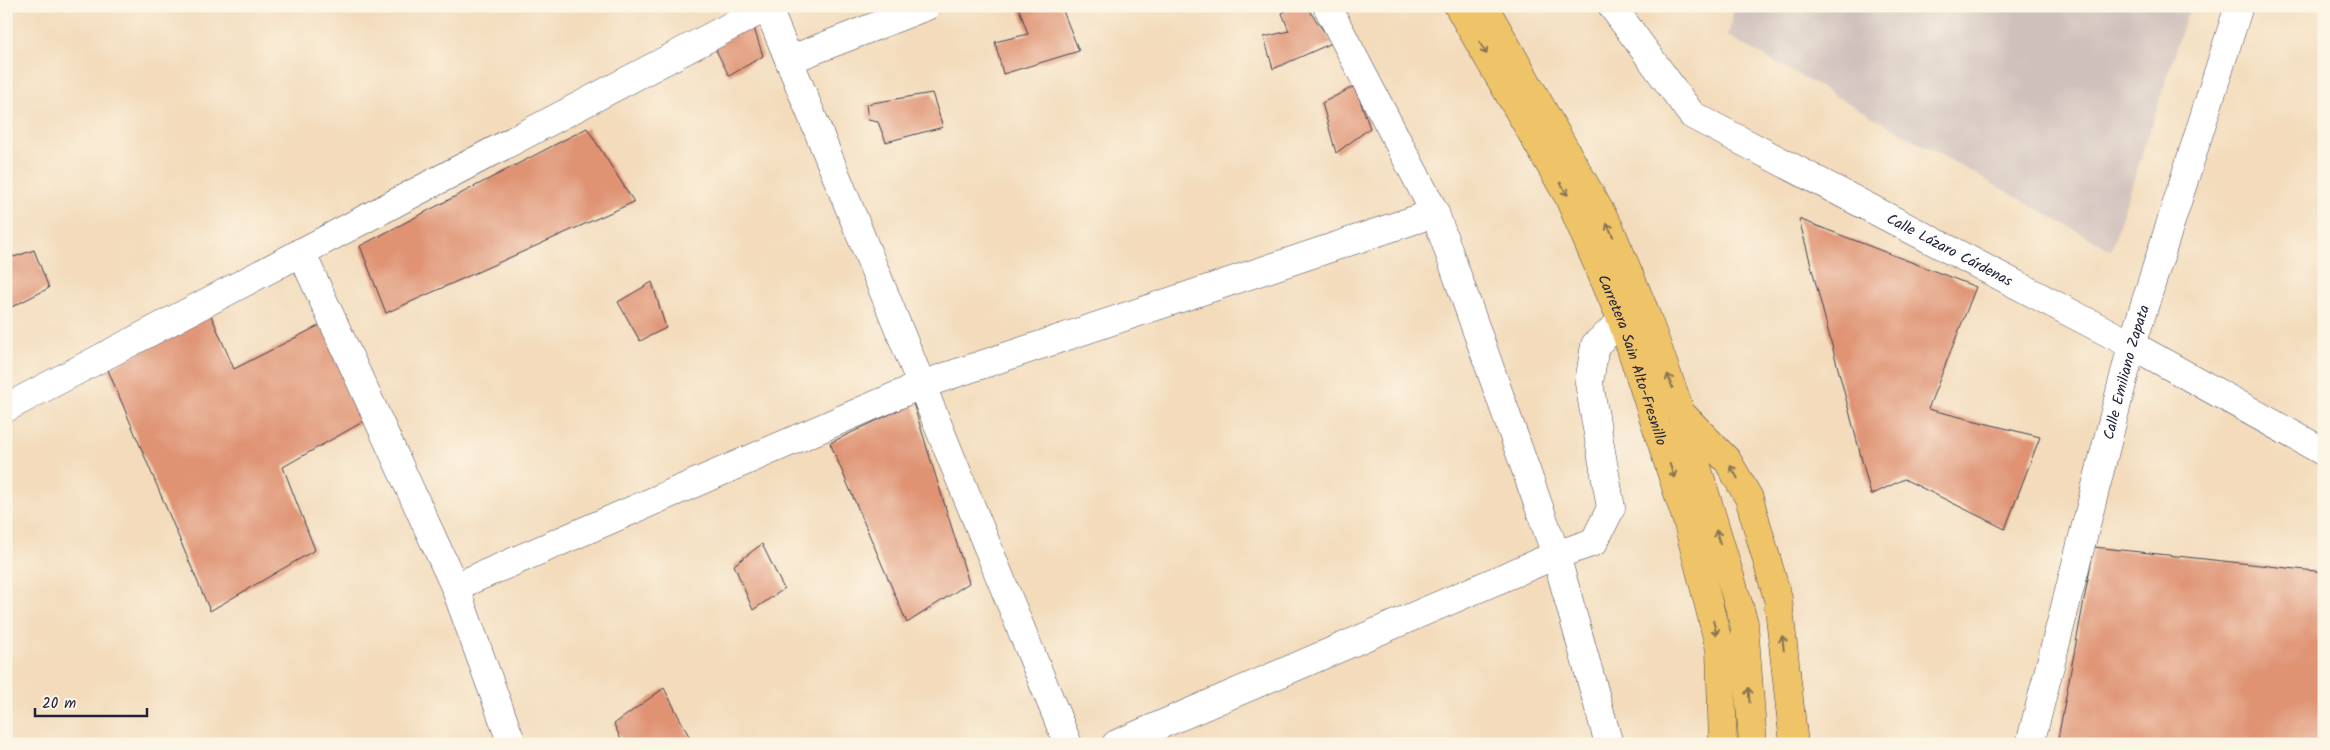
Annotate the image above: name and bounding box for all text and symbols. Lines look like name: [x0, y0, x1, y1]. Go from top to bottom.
one-way arrow: [1478, 41, 1488, 55]
one-way arrow: [1560, 181, 1569, 196]
street label: Calle Lázaro Cárdenas: [1882, 208, 2017, 294]
one-way arrow: [1605, 223, 1615, 238]
street label: Carretera Sain Alto-Fresnillo: [1590, 271, 1673, 449]
street label: Calle Emiliano Zapata: [2097, 302, 2157, 443]
one-way arrow: [1665, 374, 1674, 390]
one-way arrow: [1667, 463, 1677, 479]
one-way arrow: [1728, 465, 1738, 479]
one-way arrow: [1713, 529, 1723, 545]
one-way arrow: [1710, 619, 1720, 635]
one-way arrow: [1778, 635, 1788, 651]
scale bar: [35, 685, 148, 717]
one-way arrow: [1745, 687, 1754, 703]
text: 20 m: [42, 692, 76, 716]

